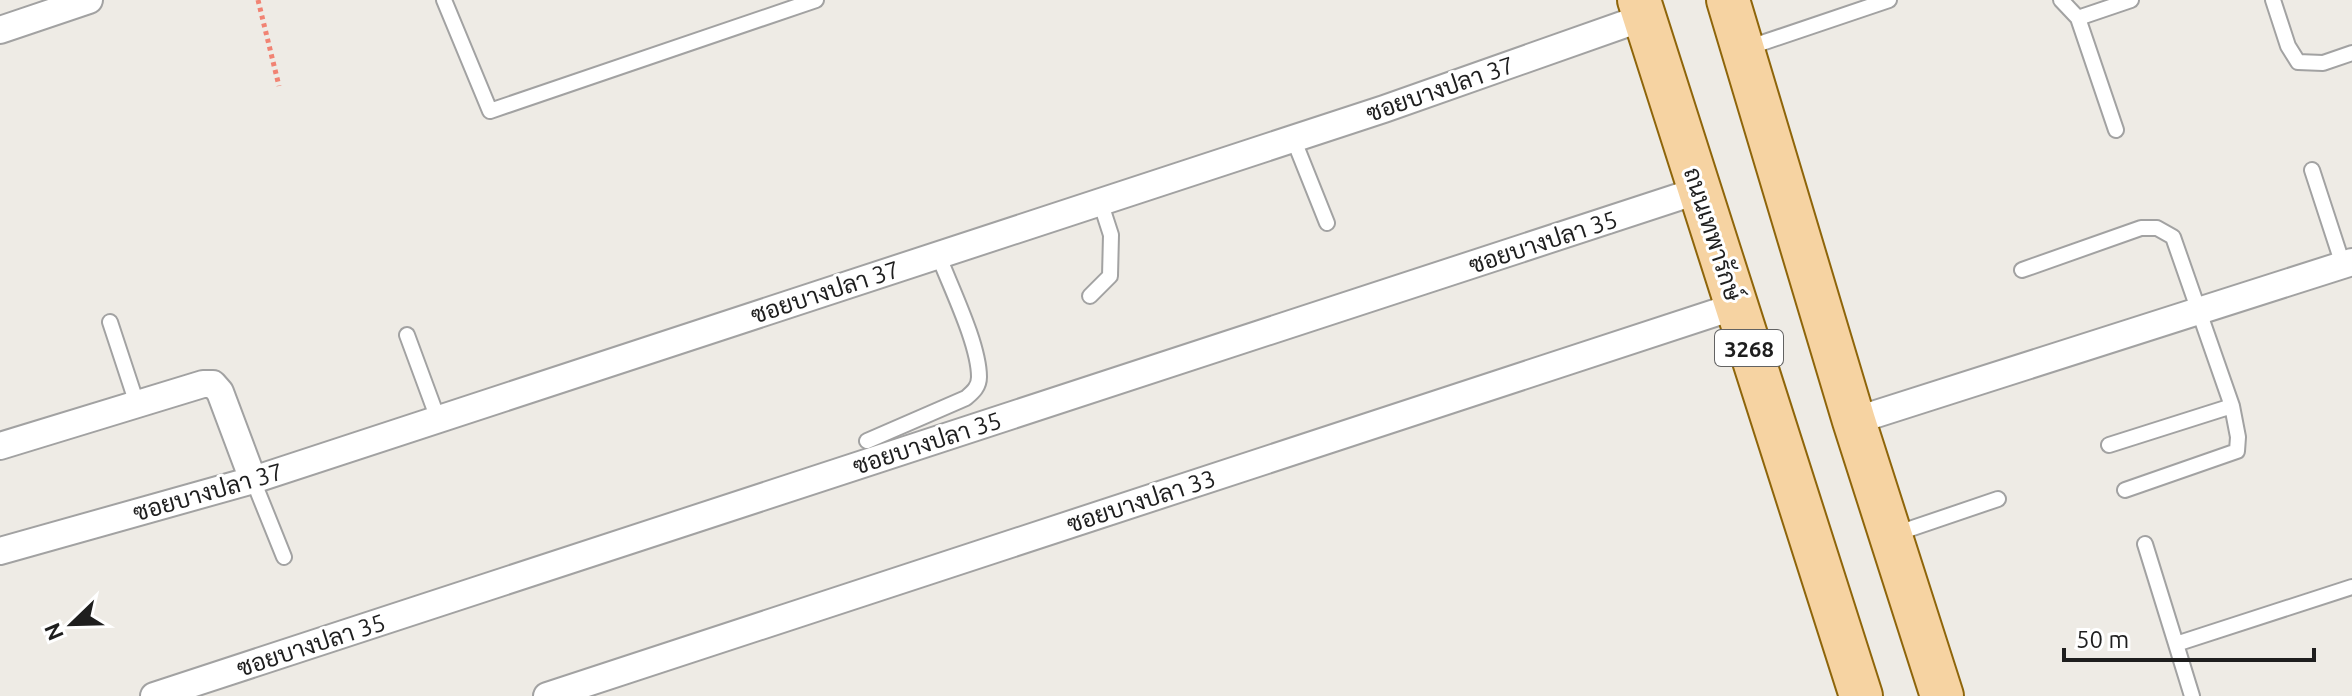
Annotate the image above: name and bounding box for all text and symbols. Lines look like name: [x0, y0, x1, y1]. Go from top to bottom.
street label: ซอยบางปลา 37: [1363, 51, 1517, 127]
street label: ถนนเทพารักษ์: [1679, 163, 1749, 305]
street label: ซอยบางปลา 35: [1465, 205, 1621, 279]
street label: ซอยบางปลา 37: [747, 255, 903, 329]
road number: 3268: [1715, 330, 1783, 366]
street label: ซอยบางปลา 35: [849, 406, 1005, 480]
street label: ซอยบางปลา 37: [130, 458, 286, 526]
street label: ซอยบางปลา 33: [1063, 464, 1219, 538]
north arrow: [32, 584, 112, 664]
street label: ซอยบางปลา 35: [233, 608, 389, 682]
scale bar: [2064, 612, 2314, 662]
text: N: [38, 620, 68, 644]
text: 50 m: [2076, 626, 2129, 653]

